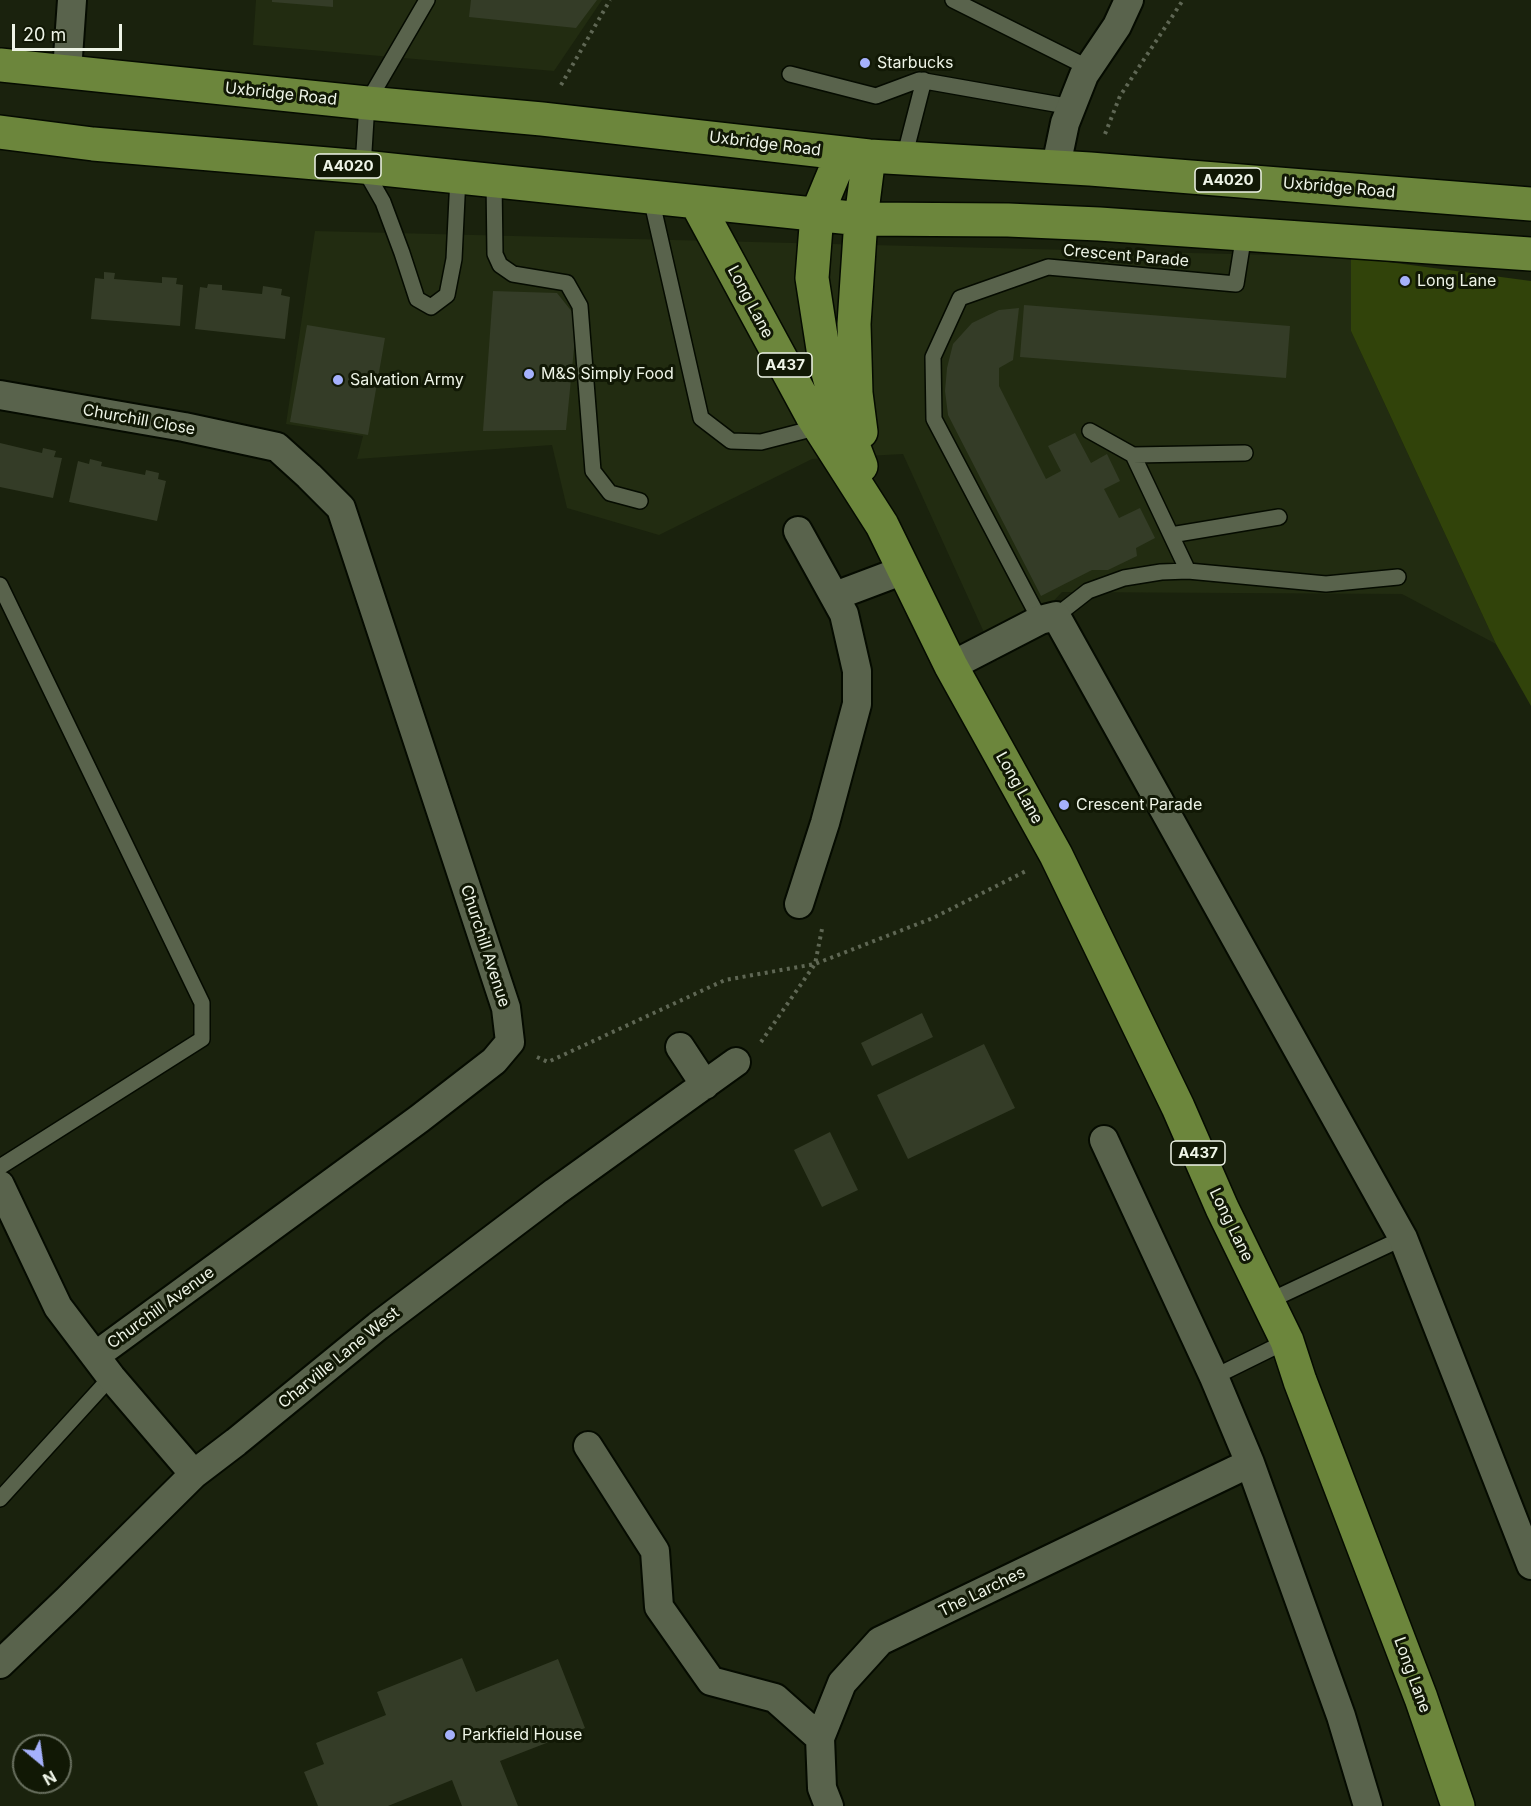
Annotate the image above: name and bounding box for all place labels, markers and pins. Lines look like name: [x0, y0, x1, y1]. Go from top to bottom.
place label: Starbucks: [877, 53, 953, 73]
marker: Starbucks: [858, 56, 872, 70]
place label: Long Lane: [1417, 271, 1496, 291]
marker: Long Lane: [1398, 274, 1412, 288]
place label: M&S Simply Food: [541, 364, 674, 384]
marker: M&S Simply Food: [522, 367, 536, 381]
place label: Salvation Army: [350, 370, 464, 390]
marker: Salvation Army: [331, 373, 345, 387]
place label: Crescent Parade: [1076, 795, 1202, 815]
marker: Crescent Parade: [1057, 798, 1071, 812]
place label: Parkfield House: [462, 1725, 582, 1745]
marker: Parkfield House: [443, 1728, 457, 1742]

